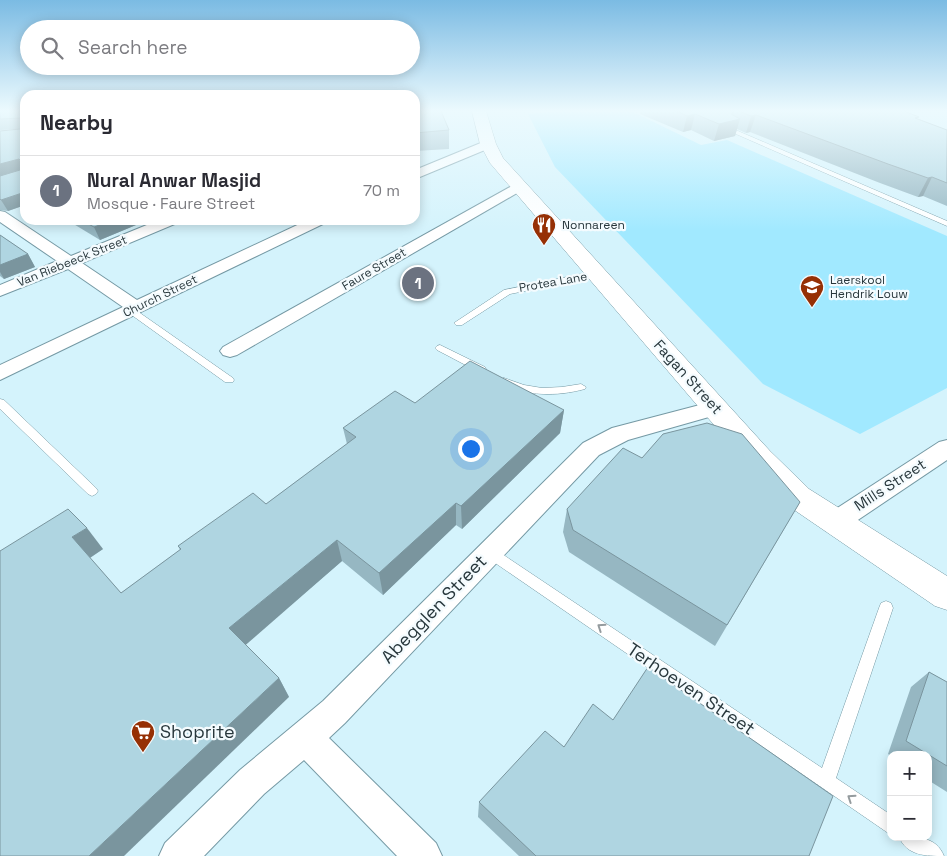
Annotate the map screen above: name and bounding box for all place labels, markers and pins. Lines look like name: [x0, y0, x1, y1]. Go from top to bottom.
restaurant icon: Nonnareen: [531, 212, 557, 246]
place label: Nonnareen: [562, 217, 625, 233]
pin: 1: [402, 264, 434, 302]
place label: Laerskool Hendrik Louw: [830, 272, 908, 302]
school or university icon: Laerskool Hendrik Louw: [799, 274, 825, 308]
supermarket icon: Shoprite: [130, 719, 156, 753]
place label: Shoprite: [160, 720, 235, 743]

